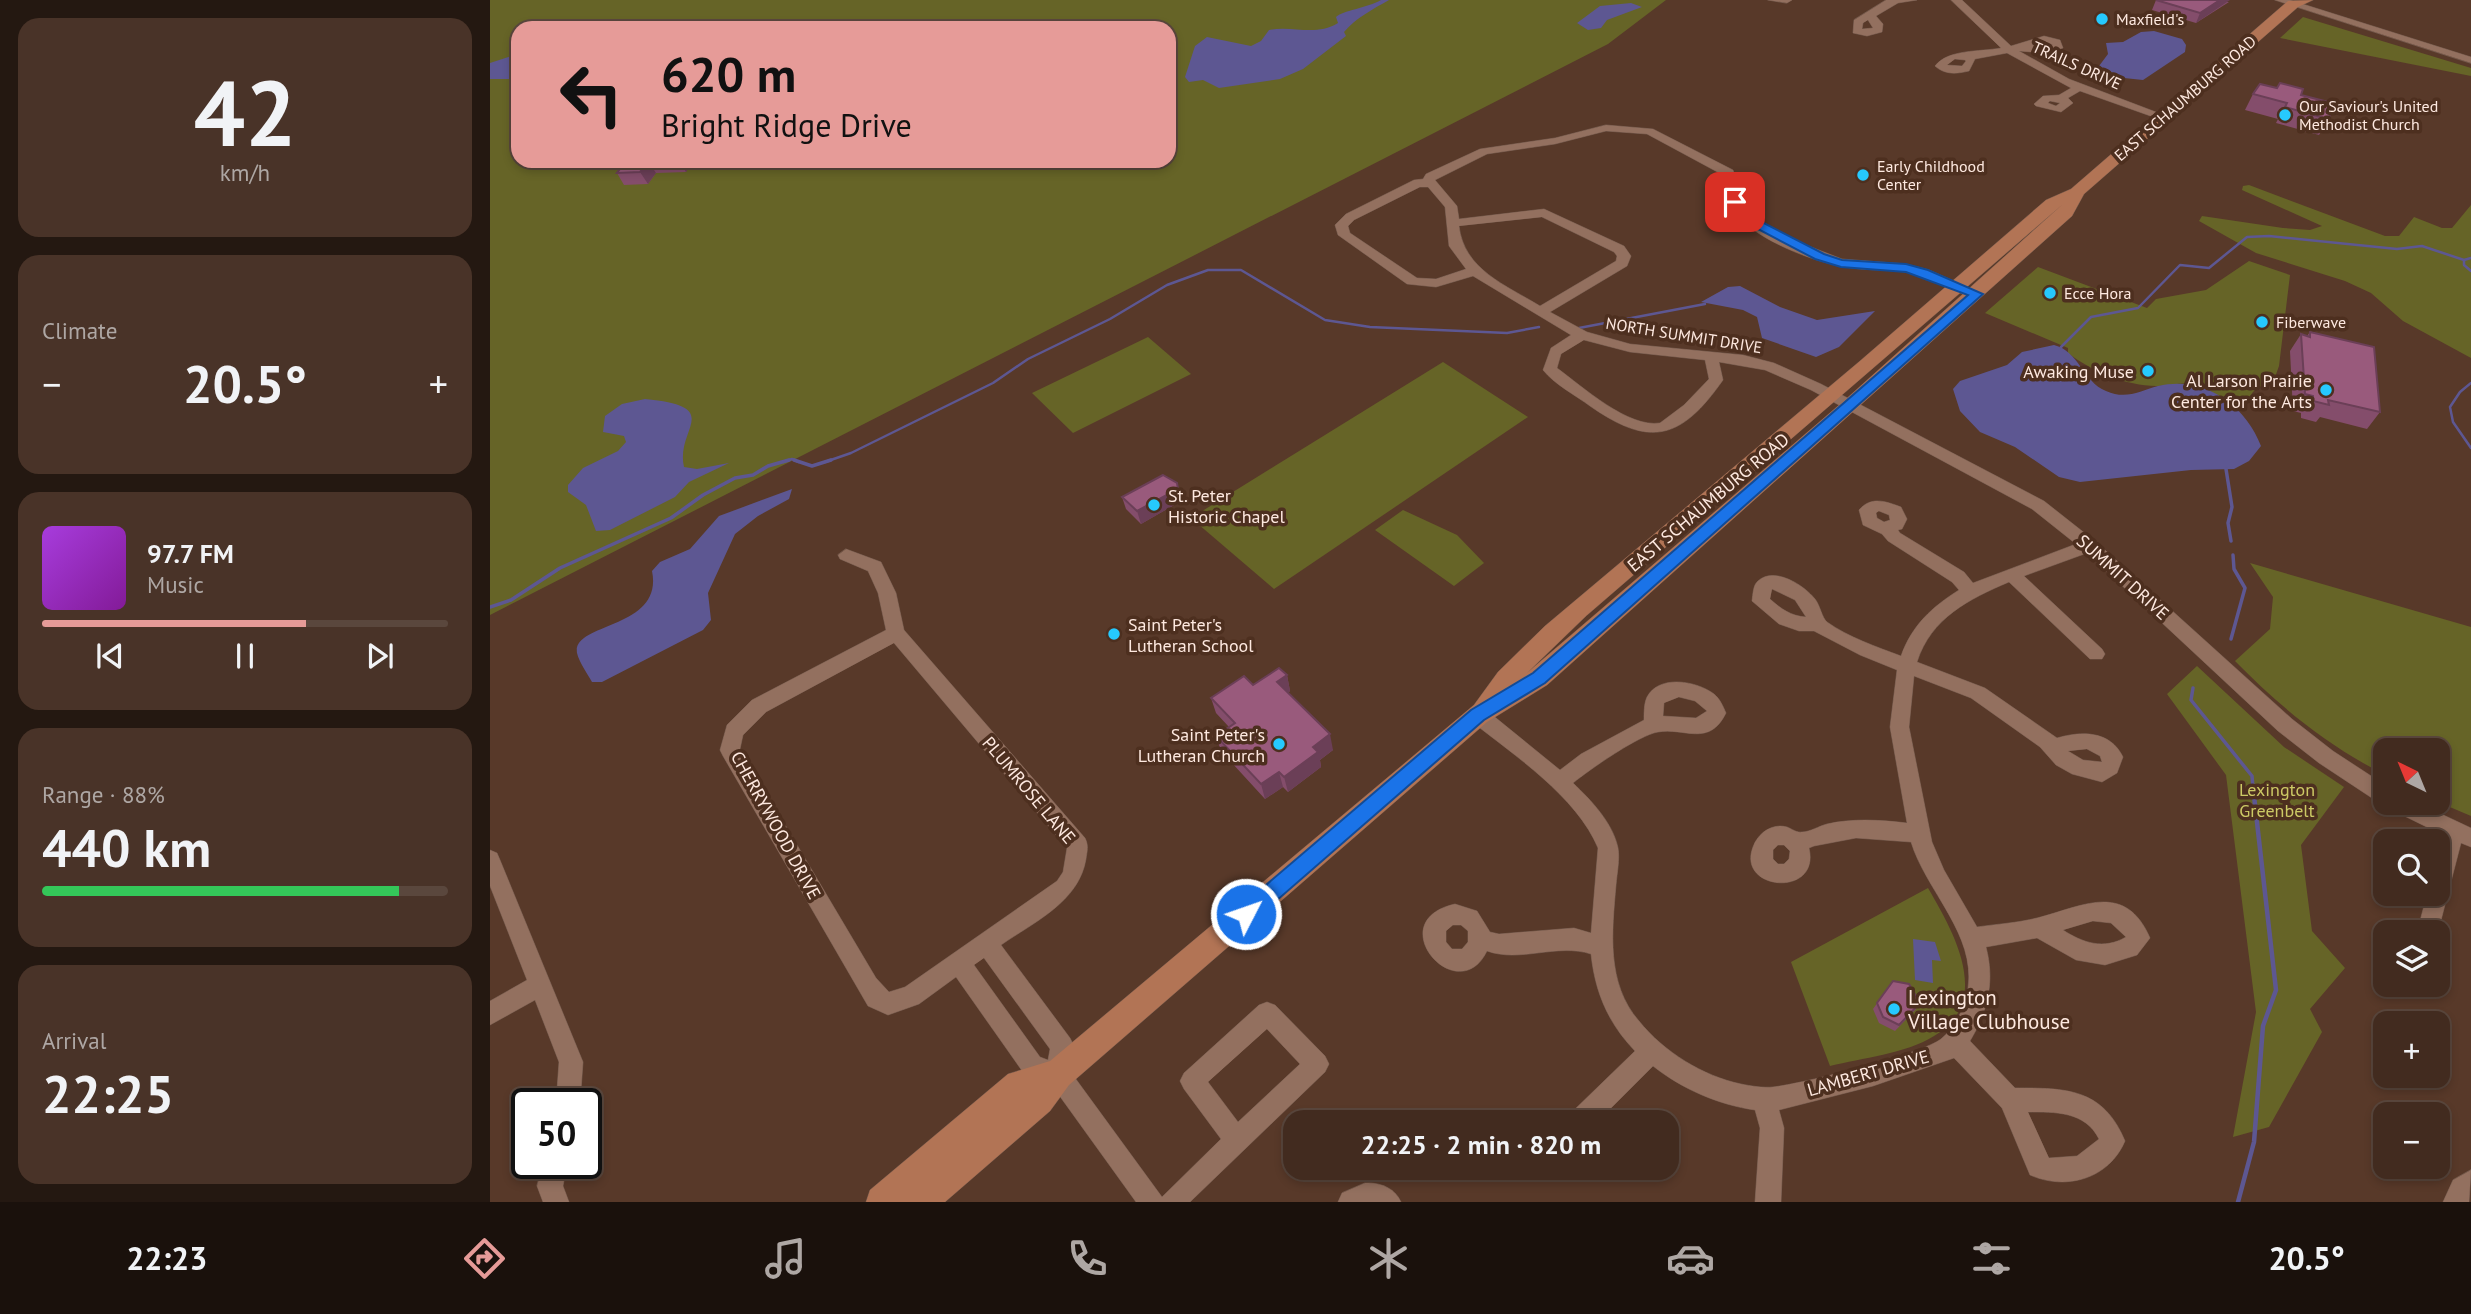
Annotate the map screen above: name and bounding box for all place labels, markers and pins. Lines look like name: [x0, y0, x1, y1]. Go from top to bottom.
place label: Maxfield's: [2116, 9, 2184, 29]
marker: Maxfield's: [2094, 11, 2110, 27]
place label: Our Saviour's United Methodist Church: [2299, 96, 2438, 134]
marker: Our Saviour's United Methodist Church: [2277, 107, 2293, 123]
place label: Early Childhood Center: [1877, 156, 1985, 194]
marker: Early Childhood Center: [1855, 167, 1871, 183]
pin: [1705, 172, 1765, 232]
place label: Ecce Hora: [2064, 283, 2131, 303]
marker: Ecce Hora: [2042, 285, 2058, 301]
place label: Fiberwave: [2276, 312, 2346, 332]
marker: Fiberwave: [2254, 314, 2270, 330]
place label: Awaking Muse: [2023, 360, 2134, 383]
marker: Awaking Muse: [2140, 363, 2156, 379]
place label: Al Larson Prairie Center for the Arts: [2171, 369, 2312, 413]
marker: Al Larson Prairie Center for the Arts: [2318, 382, 2334, 398]
place label: St. Peter Historic Chapel: [1168, 484, 1285, 528]
marker: St. Peter Historic Chapel: [1146, 497, 1162, 513]
place label: Saint Peter's Lutheran School: [1128, 613, 1254, 657]
marker: Saint Peter's Lutheran School: [1106, 626, 1122, 642]
place label: Saint Peter's Lutheran Church: [1138, 723, 1265, 767]
marker: Saint Peter's Lutheran Church: [1271, 736, 1287, 752]
place label: Lexington Village Clubhouse: [1907, 984, 2070, 1035]
marker: Lexington Village Clubhouse: [1886, 1001, 1902, 1017]

